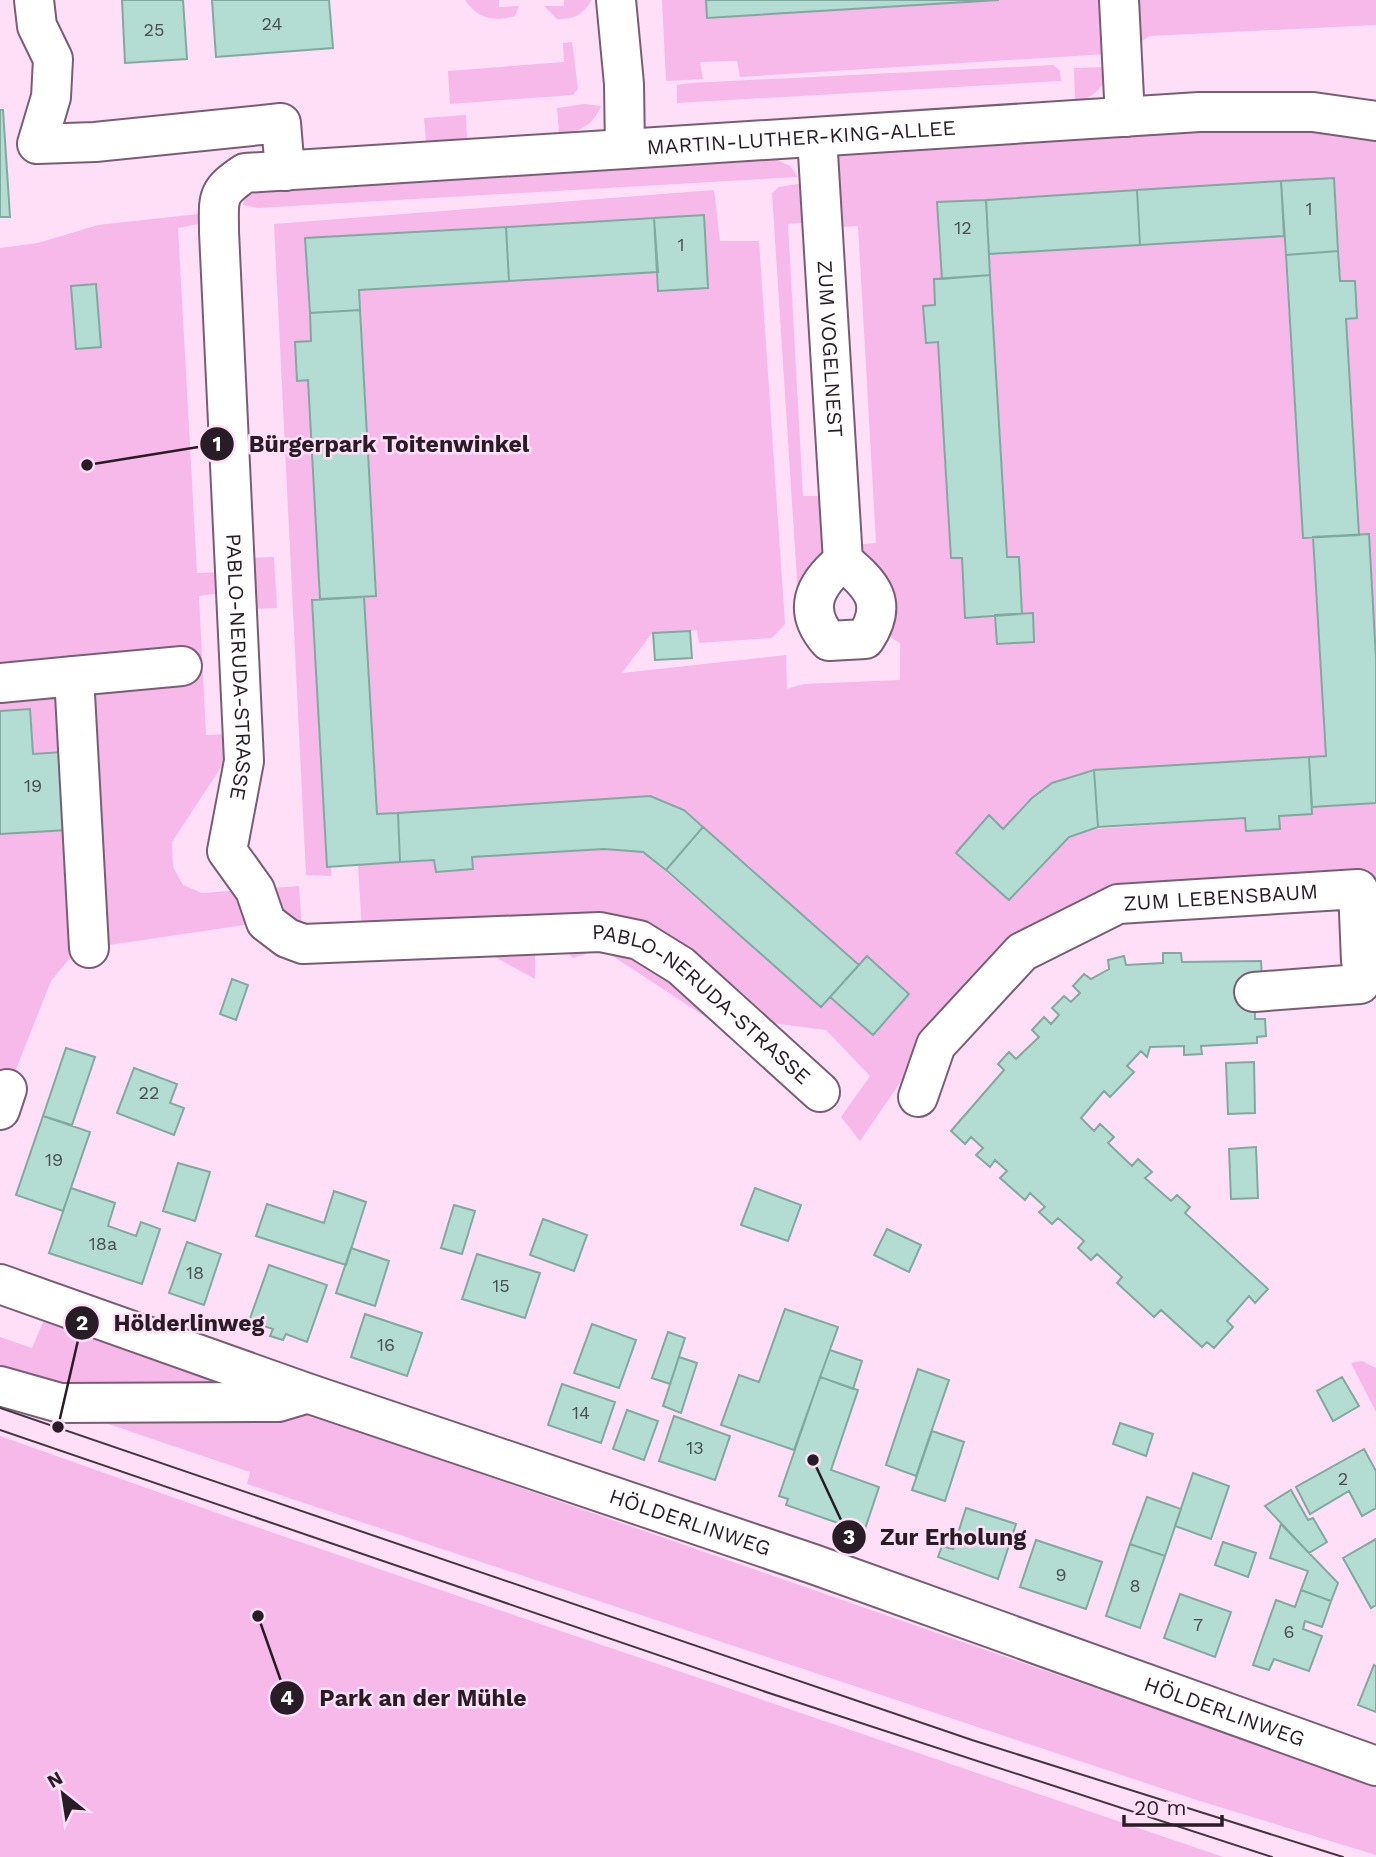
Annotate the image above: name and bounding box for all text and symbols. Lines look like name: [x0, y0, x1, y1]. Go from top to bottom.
house number: 24: [262, 13, 282, 34]
house number: 25: [144, 19, 164, 40]
street label: MARTIN-LUTHER-KING-ALLEE: [646, 115, 957, 160]
house number: 1: [1305, 198, 1313, 219]
house number: 12: [954, 217, 972, 238]
house number: 1: [677, 234, 685, 255]
street label: ZUM VOGELNEST: [813, 259, 848, 438]
callout: Bürgerpark Toitenwinkel: [200, 422, 544, 466]
text: 1: [212, 431, 222, 456]
text: Bürgerpark Toitenwinkel: [249, 431, 530, 458]
street label: PABLO-NERUDA-STRASSE: [221, 533, 257, 802]
house number: 19: [24, 775, 42, 796]
street label: ZUM LEBENSBAUM: [1123, 879, 1319, 916]
street label: PABLO-NERUDA-STRASSE: [591, 919, 816, 1089]
house number: 22: [139, 1082, 160, 1103]
house number: 19: [45, 1149, 63, 1170]
house number: 18a: [89, 1233, 117, 1254]
house number: 18: [186, 1262, 204, 1283]
house number: 15: [492, 1275, 510, 1296]
callout: Hölderlinweg: [64, 1301, 278, 1345]
text: 2: [76, 1310, 88, 1335]
text: Hölderlinweg: [114, 1310, 265, 1337]
house number: 16: [377, 1334, 395, 1355]
house number: 14: [572, 1402, 590, 1423]
house number: 13: [686, 1437, 704, 1458]
house number: 2: [1338, 1468, 1348, 1489]
street label: HÖLDERLINWEG: [606, 1483, 774, 1561]
callout: Zur Erholung: [831, 1515, 1041, 1559]
text: 3: [843, 1524, 855, 1549]
text: Zur Erholung: [880, 1524, 1026, 1551]
house number: 9: [1055, 1564, 1067, 1585]
house number: 8: [1129, 1575, 1141, 1596]
house number: 7: [1193, 1614, 1203, 1635]
house number: 6: [1284, 1621, 1294, 1642]
street label: HÖLDERLINWEG: [1141, 1671, 1308, 1751]
callout: Park an der Mühle: [270, 1676, 541, 1720]
text: 4: [280, 1685, 294, 1710]
text: Park an der Mühle: [319, 1685, 527, 1712]
north arrow: [28, 1759, 98, 1829]
text: N: [43, 1766, 67, 1793]
scale bar: [1124, 1784, 1222, 1828]
text: 20 m: [1134, 1795, 1186, 1820]

